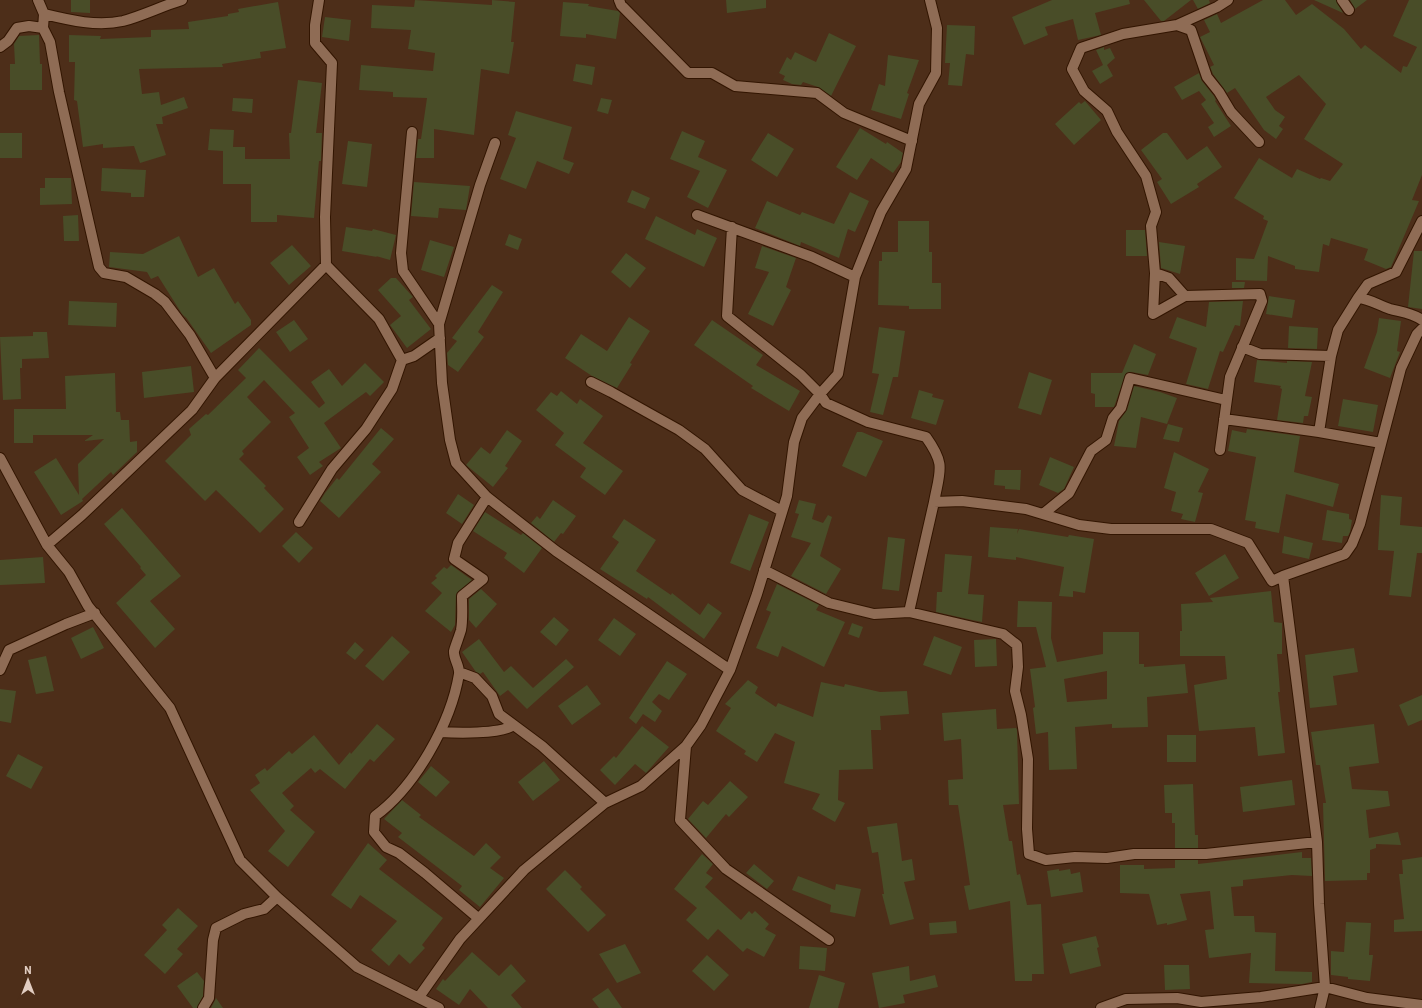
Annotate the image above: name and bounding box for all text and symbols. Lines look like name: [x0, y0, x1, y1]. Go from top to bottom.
north arrow: [8, 960, 48, 1000]
text: N: [24, 963, 32, 976]

